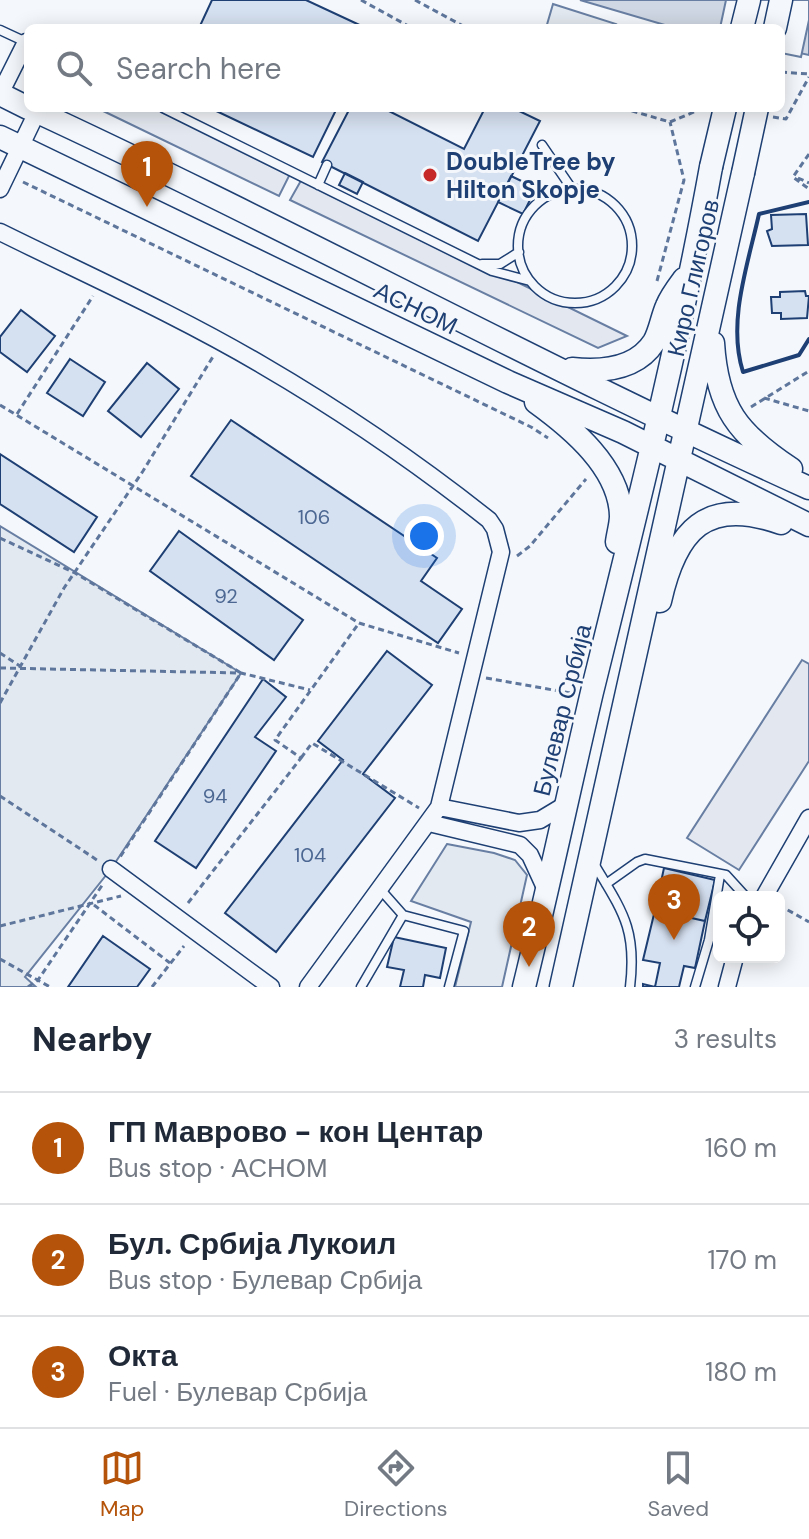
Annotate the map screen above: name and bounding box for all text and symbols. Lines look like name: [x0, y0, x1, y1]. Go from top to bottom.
search box: [24, 24, 785, 112]
icon: search: [52, 46, 96, 90]
text: Search here: [116, 49, 282, 88]
pin: 1: [121, 141, 173, 207]
place label: DoubleTree by Hilton Skopje: [446, 146, 616, 205]
marker: DoubleTree by Hilton Skopje: [421, 166, 439, 184]
street label: Киро Глигоров: [660, 196, 726, 360]
street label: АСНОМ: [369, 275, 463, 341]
house number: 106: [298, 504, 330, 530]
your location: [404, 516, 444, 556]
house number: 92: [214, 583, 238, 609]
street label: Булевар Србија: [526, 620, 599, 799]
house number: 94: [203, 783, 227, 809]
house number: 104: [294, 842, 326, 868]
pin: 3: [648, 874, 700, 940]
map controls: [713, 891, 785, 963]
button: locate: [713, 891, 785, 963]
pin: 2: [503, 901, 555, 967]
text: Nearby: [32, 1017, 152, 1062]
text: 3 results: [674, 1022, 777, 1056]
text: ГП Маврово - кон Центар: [108, 1112, 483, 1151]
text: 1: [53, 1131, 63, 1165]
text: 160 m: [705, 1131, 777, 1165]
text: Bus stop · АСНОМ: [108, 1151, 328, 1185]
text: Бул. Србија Лукоил: [108, 1224, 396, 1263]
text: 2: [50, 1243, 66, 1277]
text: 170 m: [708, 1243, 777, 1277]
text: Bus stop · Булевар Србија: [108, 1263, 422, 1297]
text: Окта: [108, 1336, 178, 1375]
text: 3: [50, 1355, 66, 1389]
text: 180 m: [705, 1355, 777, 1389]
text: Fuel · Булевар Србија: [108, 1375, 367, 1409]
tab: Map: [100, 1446, 144, 1523]
tab: Directions: [344, 1446, 448, 1523]
tab: Saved: [647, 1446, 709, 1523]

